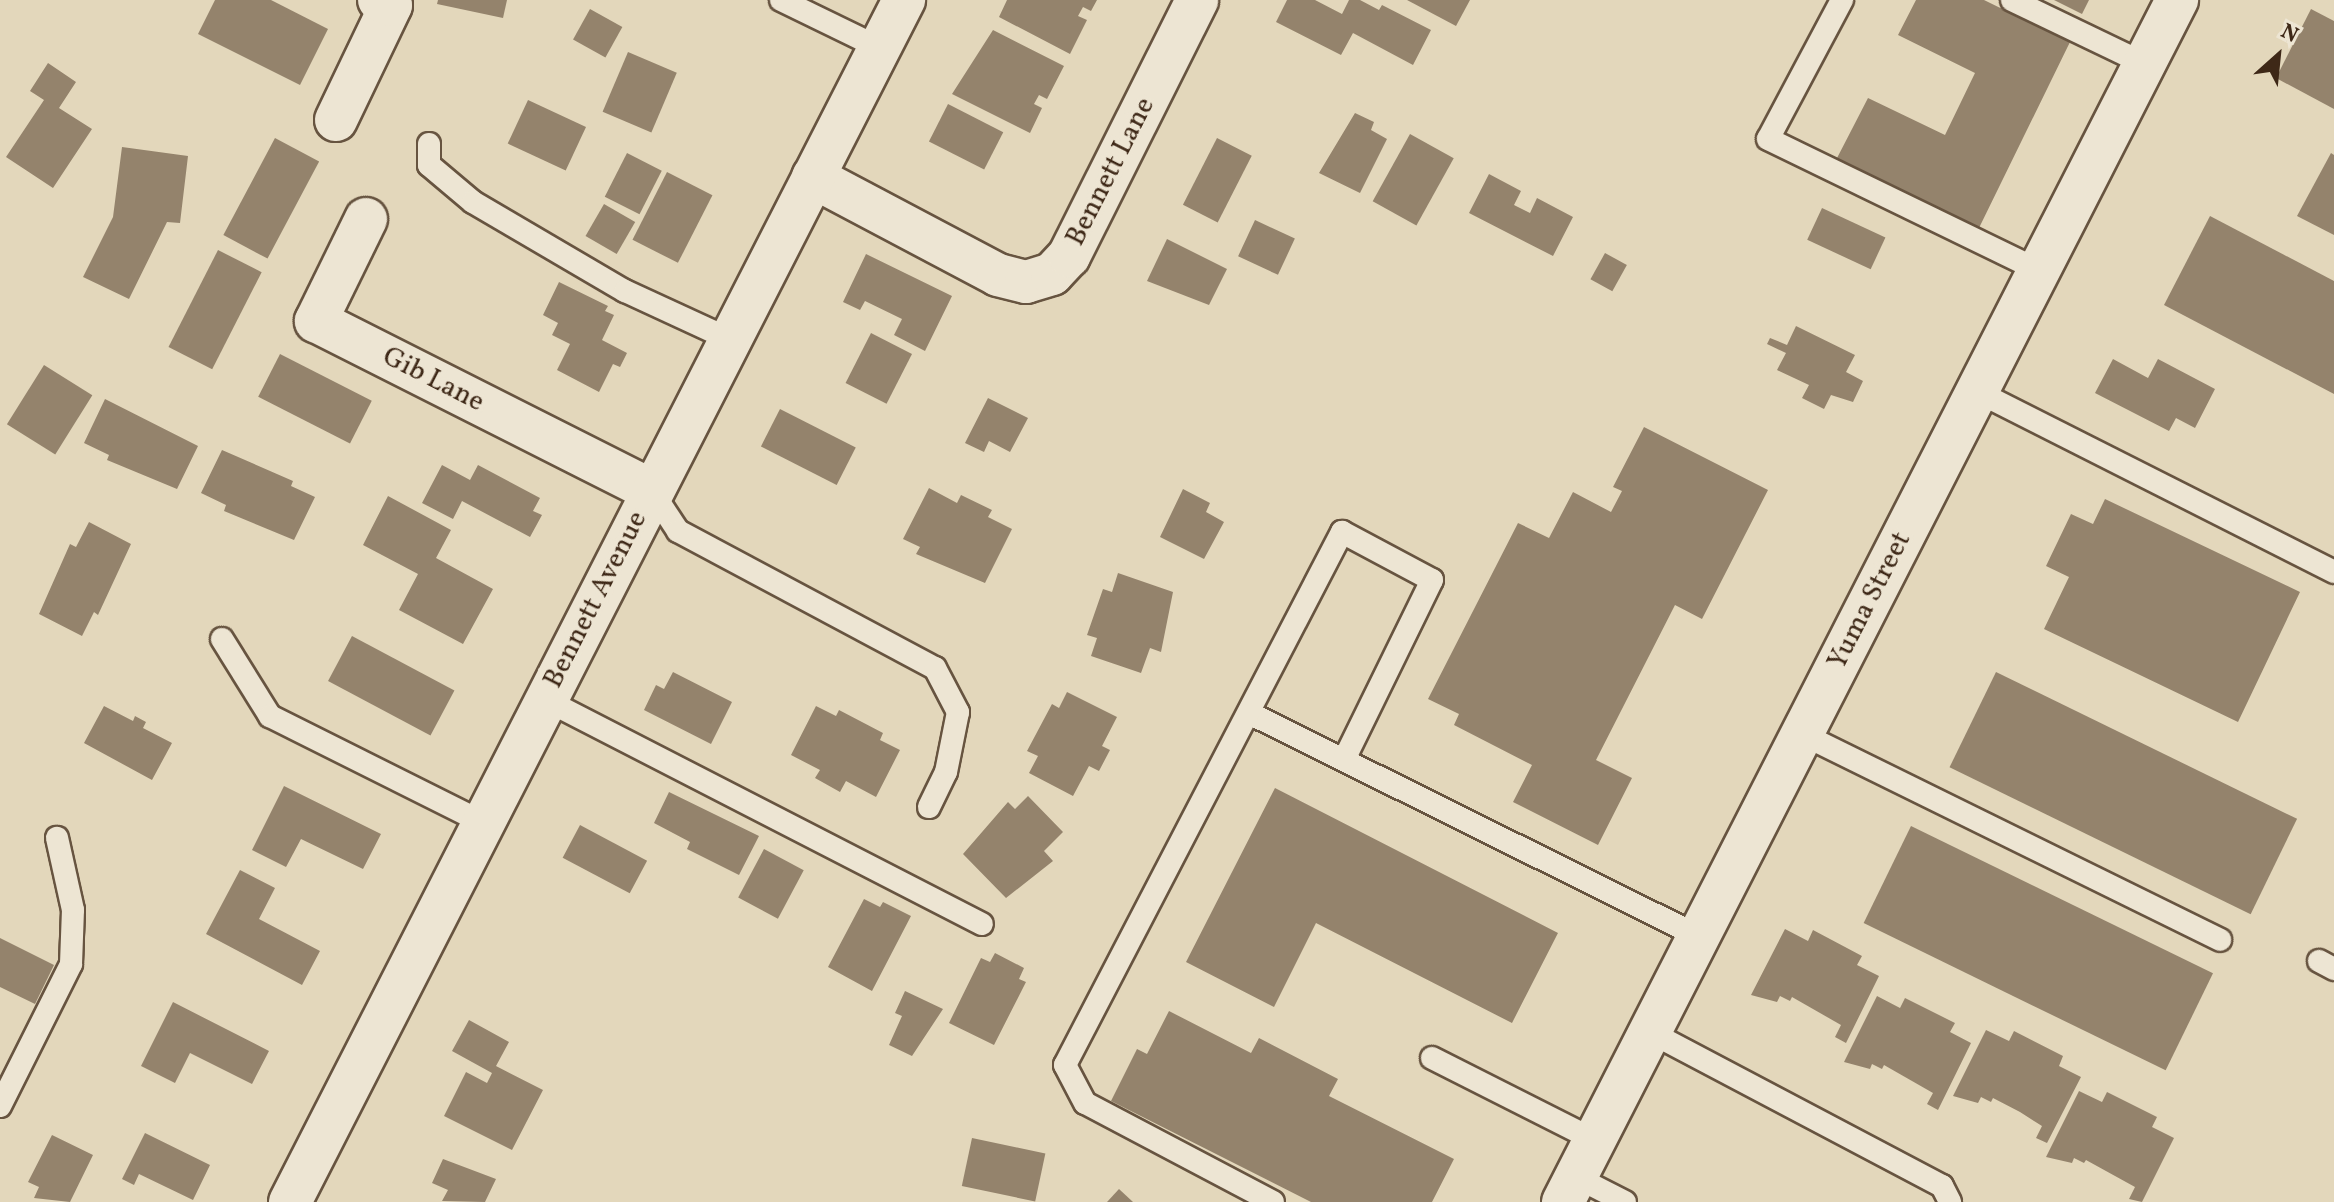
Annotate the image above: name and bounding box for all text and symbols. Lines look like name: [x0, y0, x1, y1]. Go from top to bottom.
north arrow: [2238, 16, 2318, 96]
text: N: [2275, 17, 2303, 52]
street label: Bennett Lane: [1059, 92, 1163, 252]
street label: Gib Lane: [377, 340, 489, 420]
street label: Bennett Avenue: [537, 506, 655, 694]
street label: Yuma Street: [1821, 527, 1919, 675]

